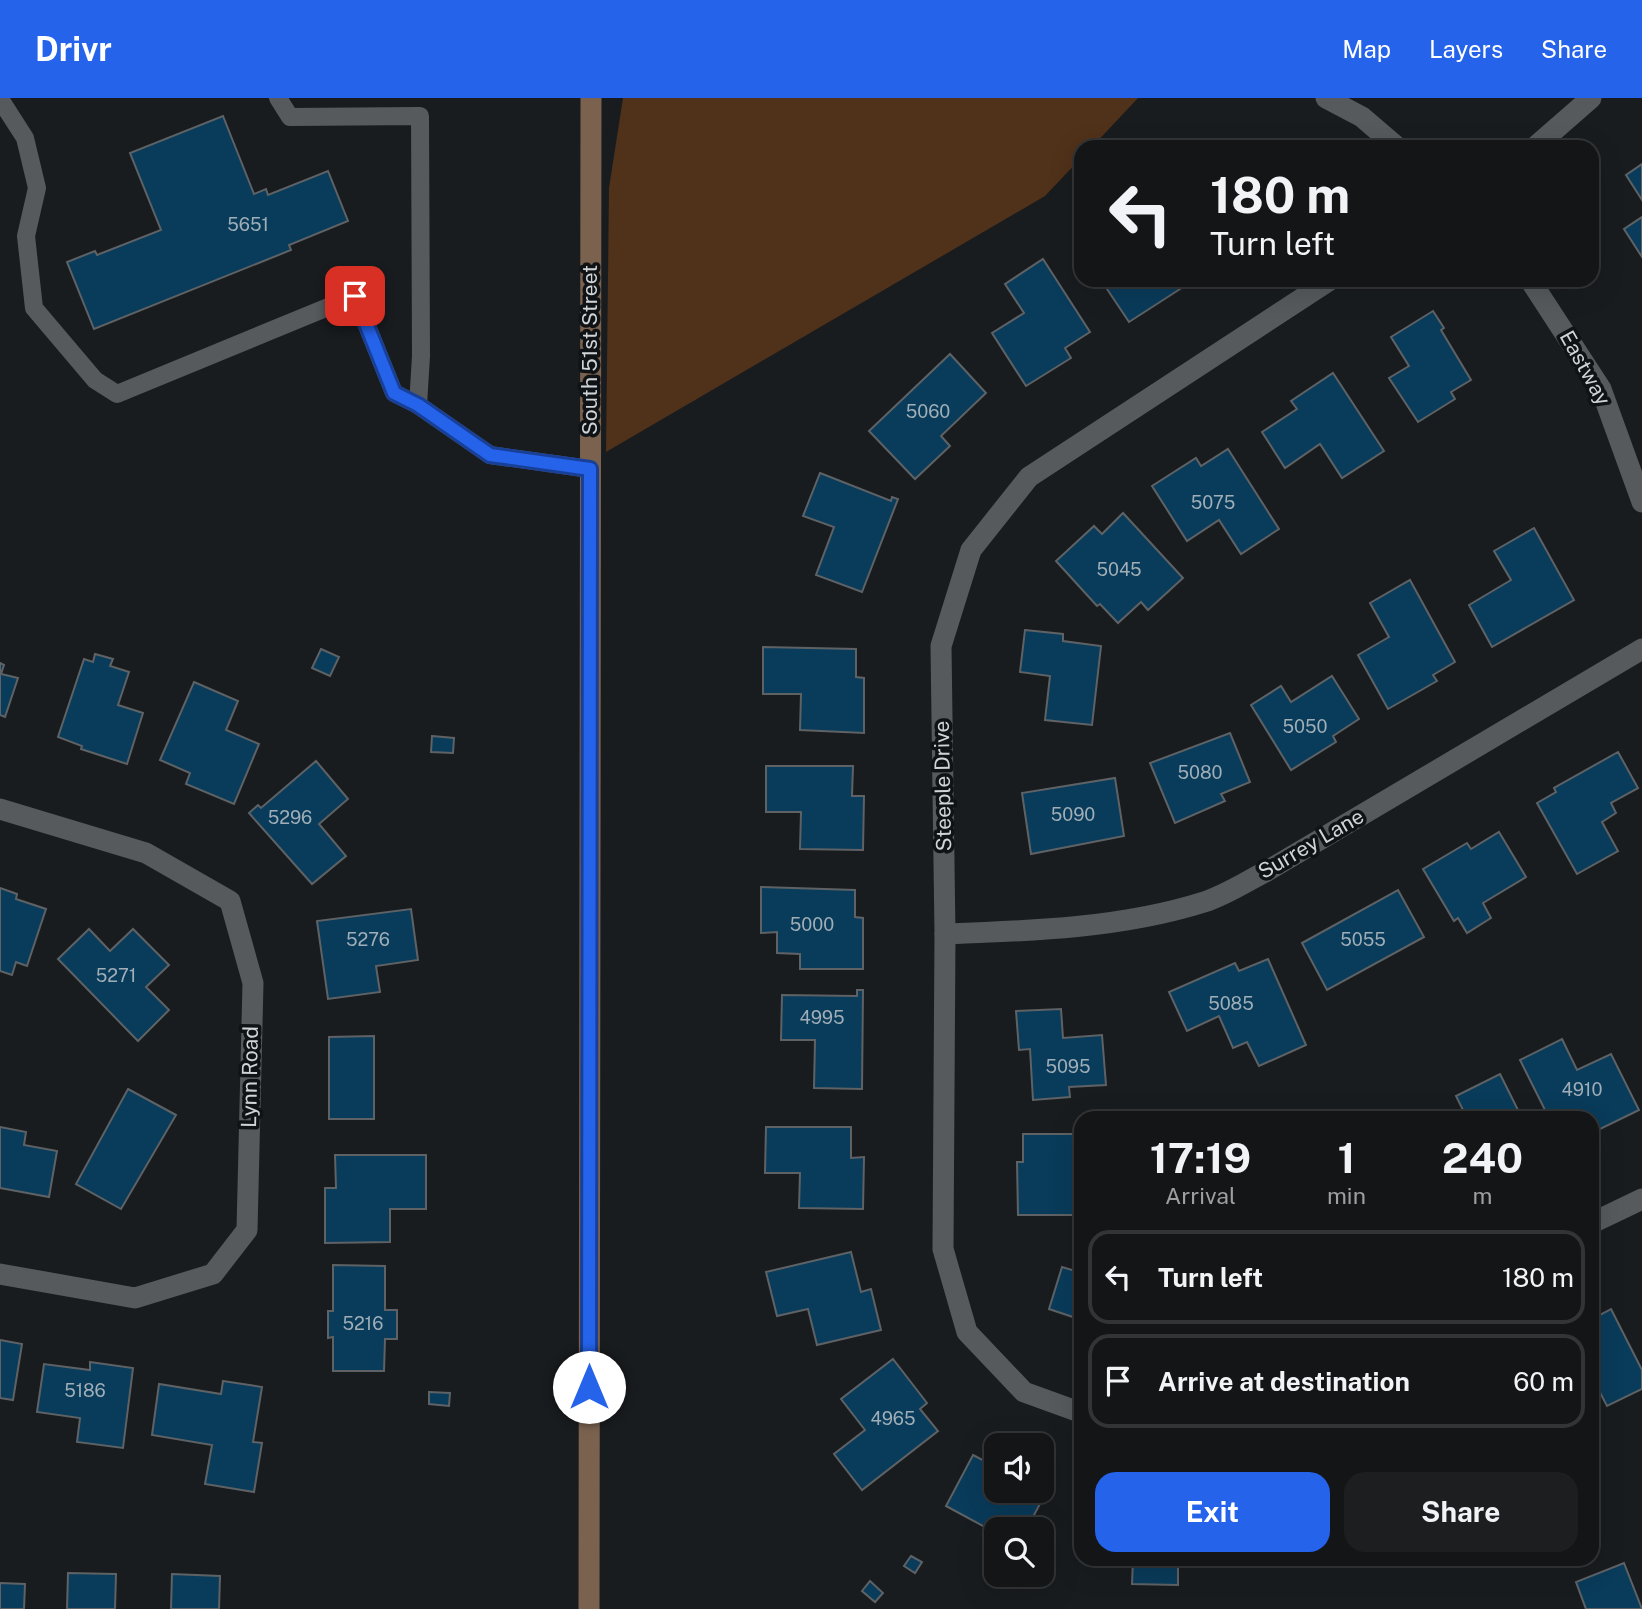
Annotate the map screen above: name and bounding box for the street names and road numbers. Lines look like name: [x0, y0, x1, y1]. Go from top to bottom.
street label: South 51st Street: [577, 265, 602, 435]
street label: Eastway: [1555, 326, 1616, 409]
street label: Steeple Drive: [929, 720, 956, 852]
street label: Surrey Lane: [1253, 803, 1368, 884]
street label: Lynn Road: [236, 1026, 263, 1128]

